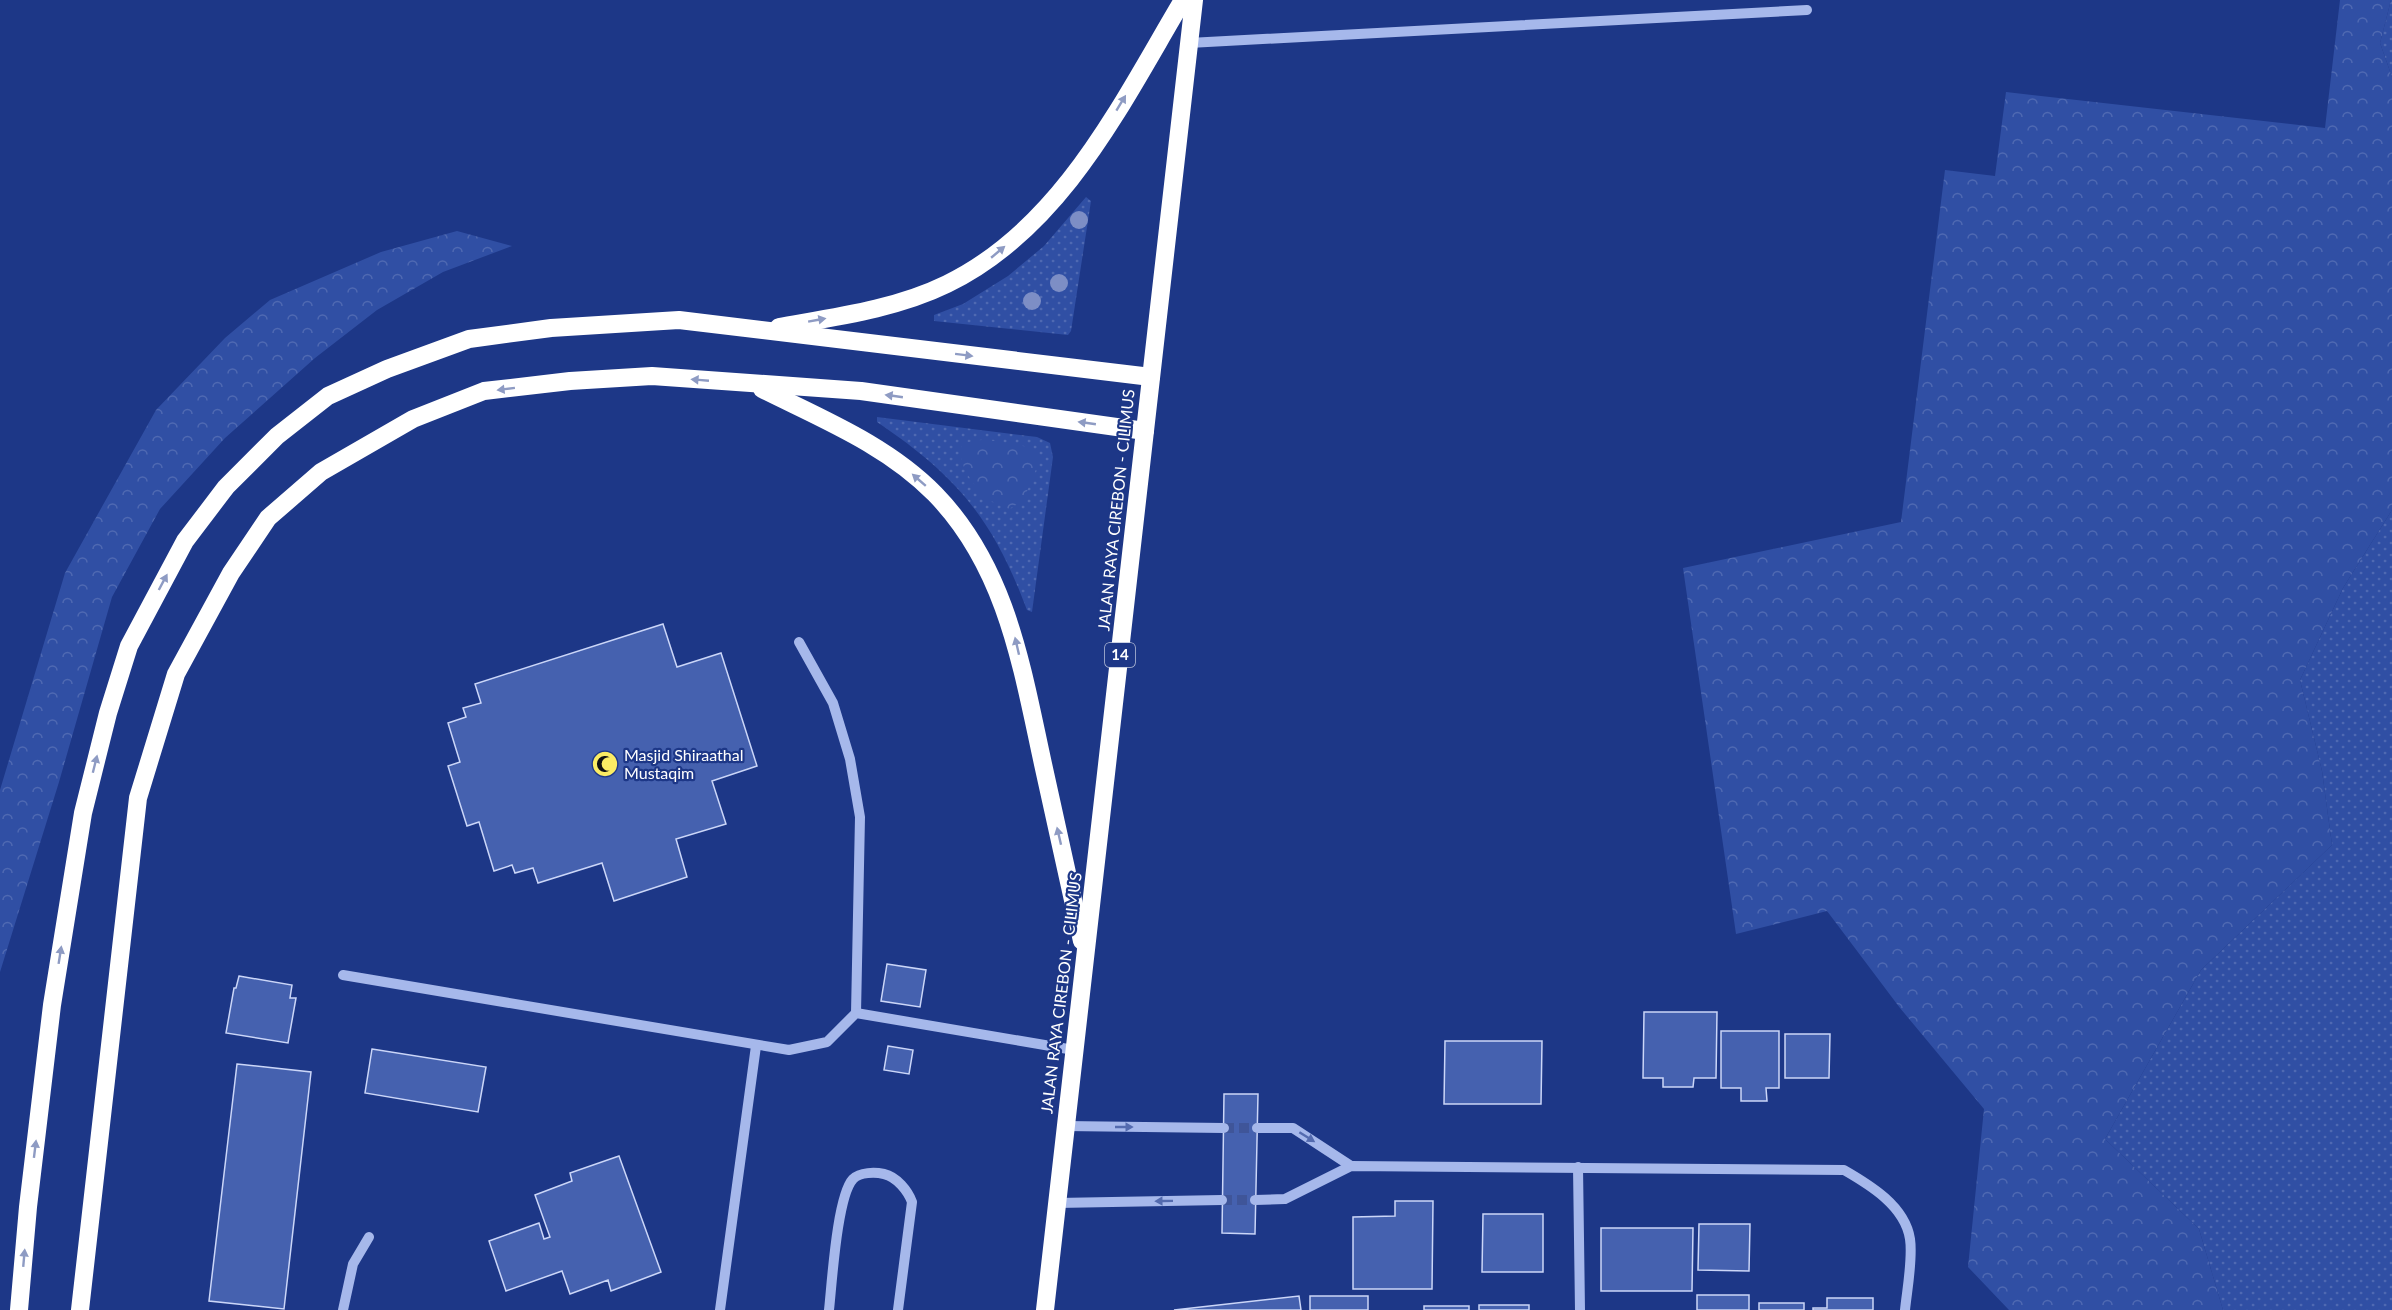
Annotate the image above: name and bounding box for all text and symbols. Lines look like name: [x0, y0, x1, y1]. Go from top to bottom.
one-way arrow: [1116, 95, 1127, 111]
one-way arrow: [990, 246, 1005, 259]
one-way arrow: [808, 315, 827, 324]
one-way arrow: [954, 350, 973, 359]
one-way arrow: [690, 375, 709, 385]
one-way arrow: [496, 384, 515, 394]
street label: JALAN RAYA CIREBON - CILIMUS: [1093, 388, 1138, 632]
one-way arrow: [884, 391, 903, 401]
one-way arrow: [1077, 419, 1096, 428]
one-way arrow: [912, 474, 927, 487]
one-way arrow: [158, 573, 168, 590]
one-way arrow: [1012, 636, 1022, 655]
road number: 14: [1105, 643, 1135, 667]
place label: Masjid Shiraathal Mustaqim: [624, 745, 743, 782]
mosque icon: Masjid Shiraathal Mustaqim: [590, 749, 620, 779]
one-way arrow: [91, 754, 101, 773]
one-way arrow: [1054, 826, 1063, 845]
street label: JALAN RAYA CIREBON - CILIMUS: [1036, 871, 1085, 1115]
one-way arrow: [56, 946, 65, 965]
one-way arrow: [1114, 1122, 1133, 1132]
one-way arrow: [1299, 1132, 1315, 1143]
one-way arrow: [30, 1139, 40, 1158]
one-way arrow: [1154, 1196, 1173, 1206]
one-way arrow: [19, 1249, 29, 1268]

